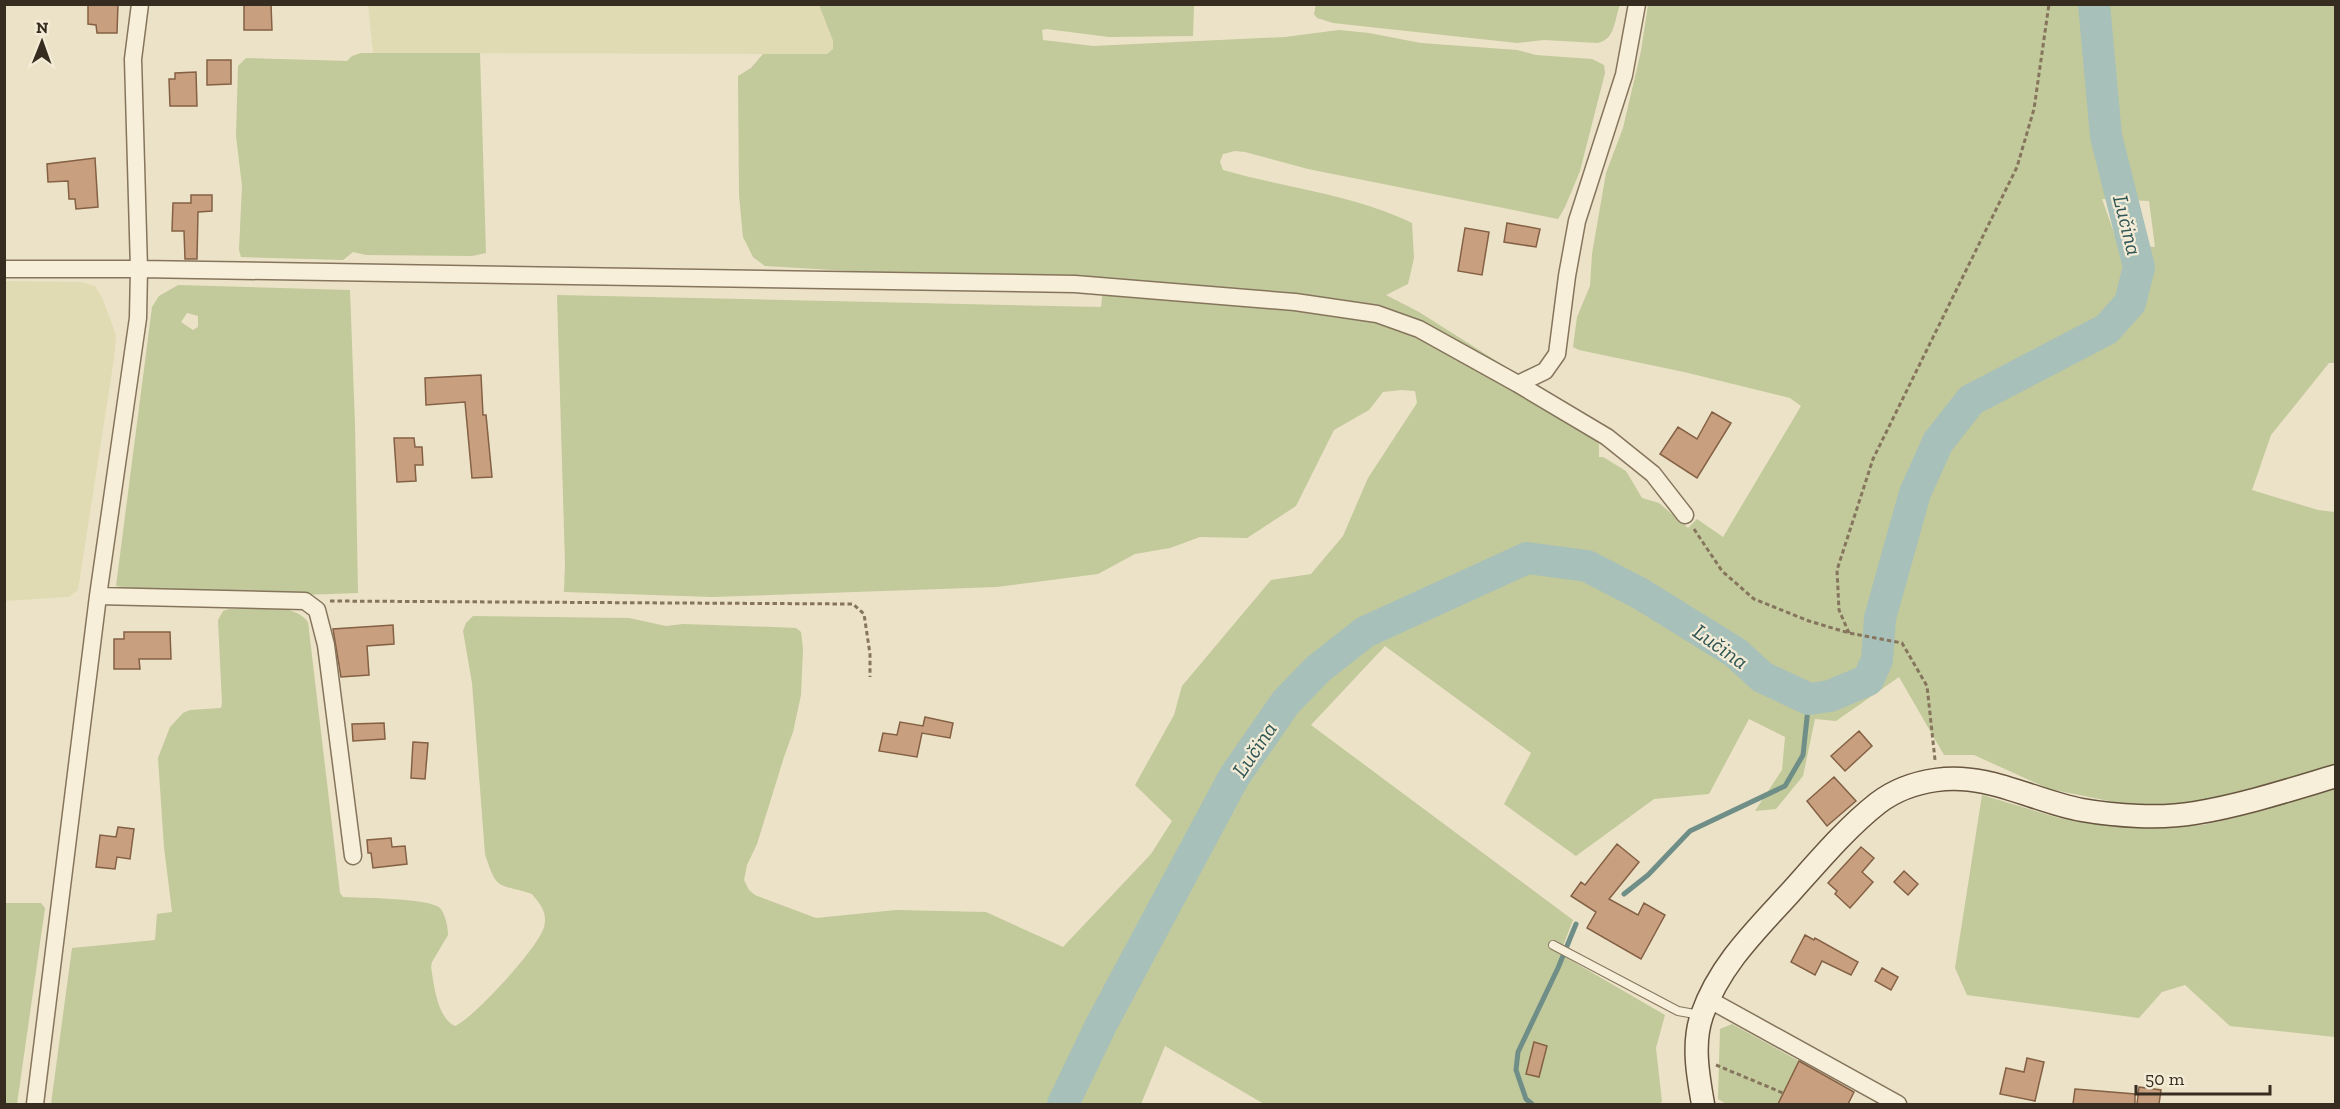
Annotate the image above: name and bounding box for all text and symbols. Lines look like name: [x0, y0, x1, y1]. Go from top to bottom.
north arrow: [12, 12, 72, 72]
text: N: [36, 18, 49, 37]
water label: Lučina: [2107, 192, 2148, 258]
water label: Lučina: [1688, 618, 1753, 675]
water label: Lučina: [1226, 716, 1283, 782]
scale bar: [2136, 1058, 2270, 1096]
text: 50 m: [2145, 1068, 2185, 1090]

